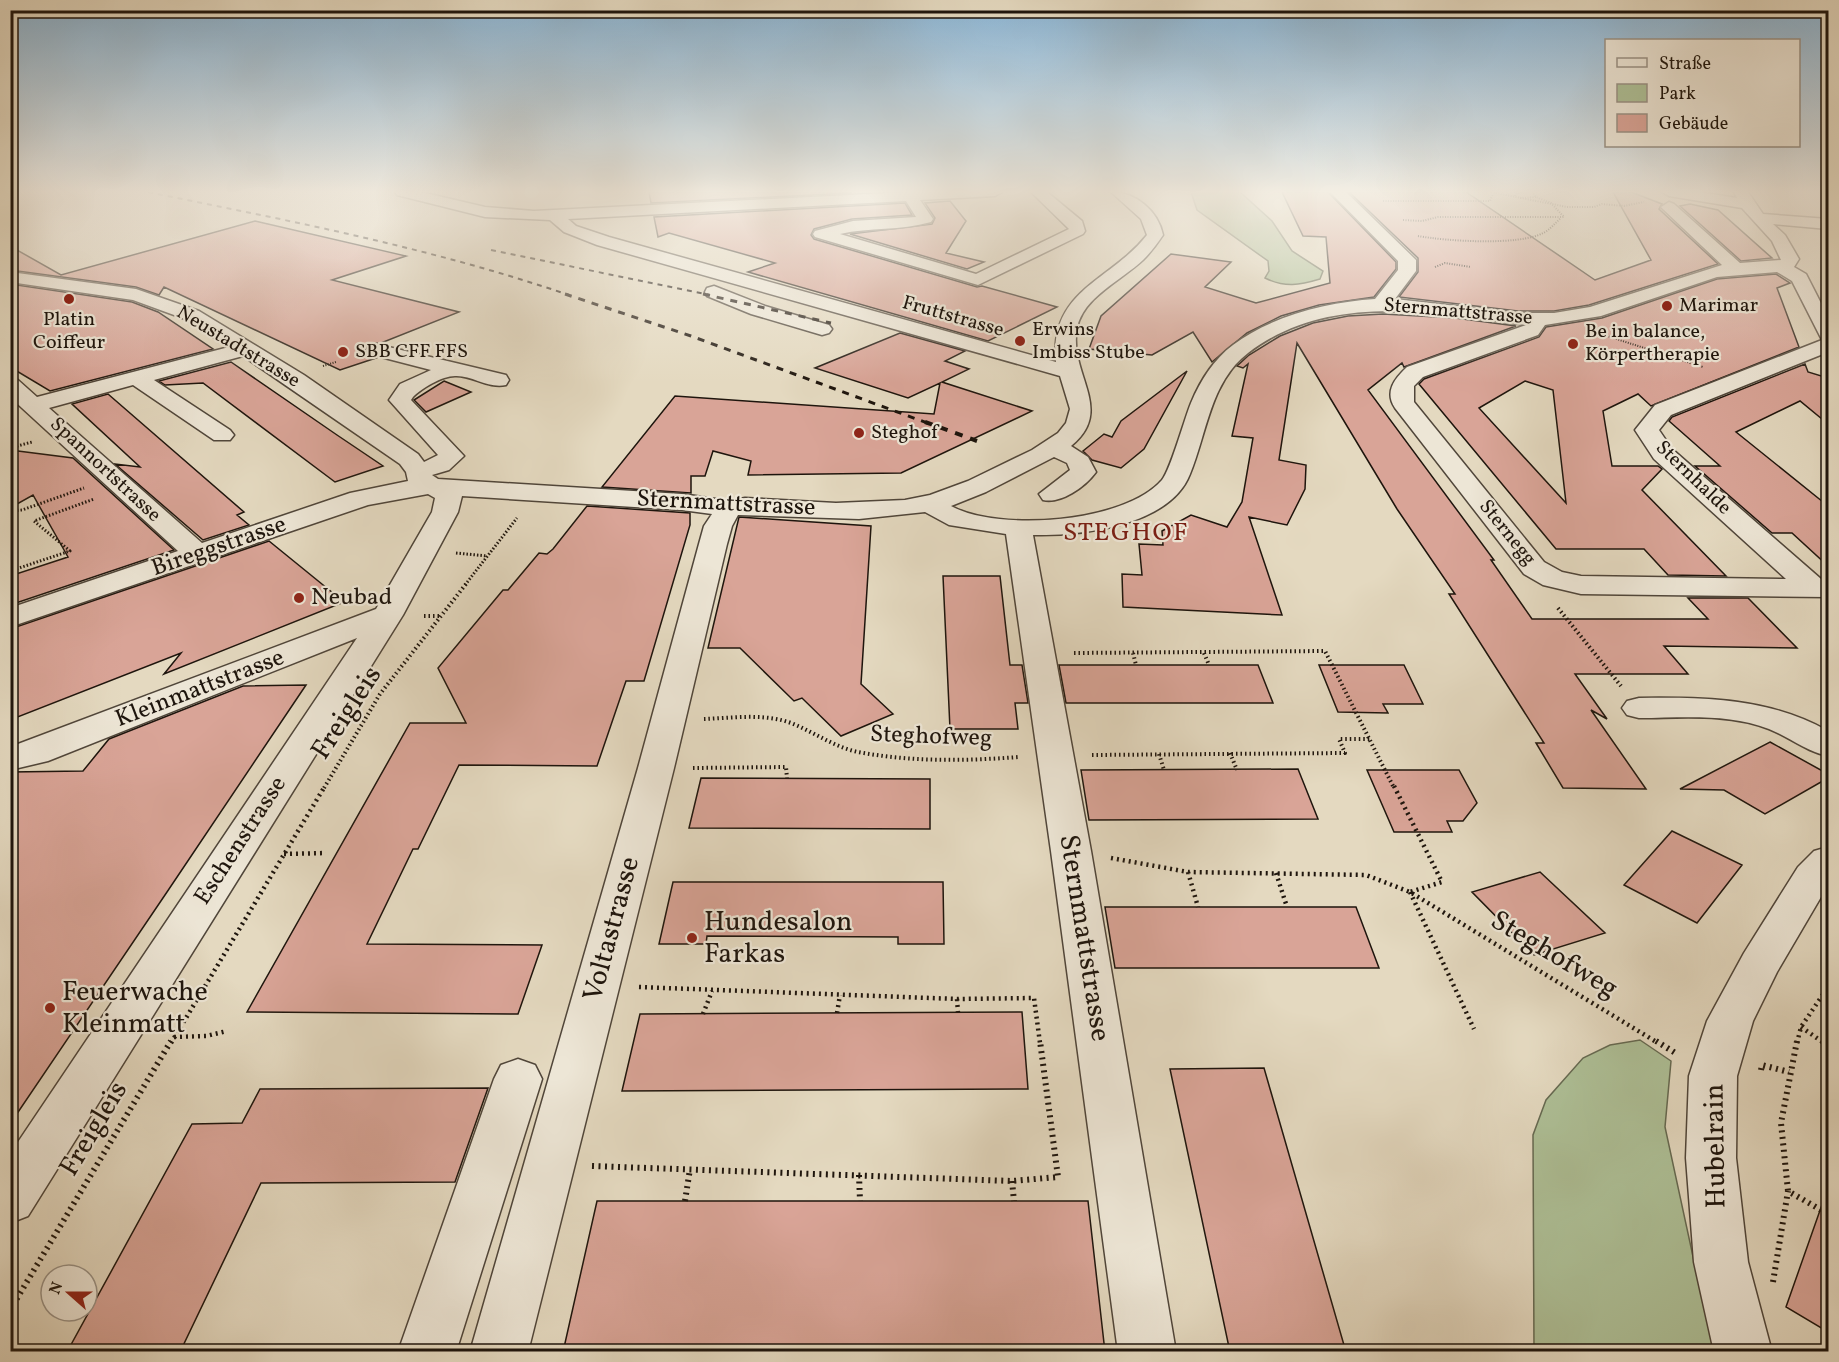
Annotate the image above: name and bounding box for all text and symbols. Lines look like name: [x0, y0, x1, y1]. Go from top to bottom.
legend: [1605, 39, 1800, 147]
text: Straße: [1659, 52, 1711, 77]
text: Park: [1659, 82, 1696, 107]
text: Gebäude: [1659, 112, 1728, 137]
street label: Fruttstrasse: [899, 289, 1007, 345]
marker: Platin Coiffeur: [62, 292, 76, 306]
street label: Sternmattstrasse: [1382, 292, 1534, 332]
place label: Marimar: [1679, 292, 1758, 320]
street label: Neustadtstrasse: [171, 299, 305, 395]
marker: Marimar: [1660, 299, 1674, 313]
place label: Platin Coiffeur: [33, 306, 105, 357]
place label: Erwins Imbiss Stube: [1032, 316, 1145, 367]
place label: Be in balance, Körpertherapie: [1585, 318, 1720, 369]
marker: Erwins Imbiss Stube: [1013, 334, 1027, 348]
marker: Be in balance, Körpertherapie: [1566, 337, 1580, 351]
place label: SBB CFF FFS: [355, 338, 468, 366]
marker: SBB CFF FFS: [336, 345, 350, 359]
street label: Spannortstrasse: [43, 411, 167, 529]
place label: Steghof: [871, 419, 940, 447]
marker: Steghof: [852, 426, 866, 440]
street label: Sternhalde: [1649, 434, 1737, 522]
street label: Sternmattstrasse: [636, 482, 816, 526]
street label: Sternegg: [1472, 494, 1542, 572]
street label: Bireggstrasse: [147, 508, 291, 586]
district label: STEGHOF: [1063, 515, 1189, 551]
place label: Neubad: [311, 581, 392, 615]
marker: Neubad: [292, 591, 306, 605]
street label: Kleinmattstrasse: [111, 641, 289, 737]
street label: Freigleis: [302, 658, 392, 768]
street label: Steghofweg: [869, 718, 993, 756]
street label: Eschenstrasse: [187, 770, 295, 912]
street label: Sternmattstrasse: [1048, 832, 1120, 1044]
street label: Voltastrasse: [574, 852, 650, 1006]
street label: Steghofweg: [1483, 902, 1625, 1008]
place label: Hundesalon Farkas: [704, 903, 853, 974]
marker: Hundesalon Farkas: [685, 931, 699, 945]
place label: Feuerwache Kleinmatt: [62, 973, 208, 1044]
marker: Feuerwache Kleinmatt: [43, 1001, 57, 1015]
street label: Freigleis: [50, 1074, 138, 1184]
street label: Hubelrain: [1695, 1083, 1737, 1209]
north arrow: [39, 1263, 99, 1323]
text: N: [45, 1279, 69, 1298]

